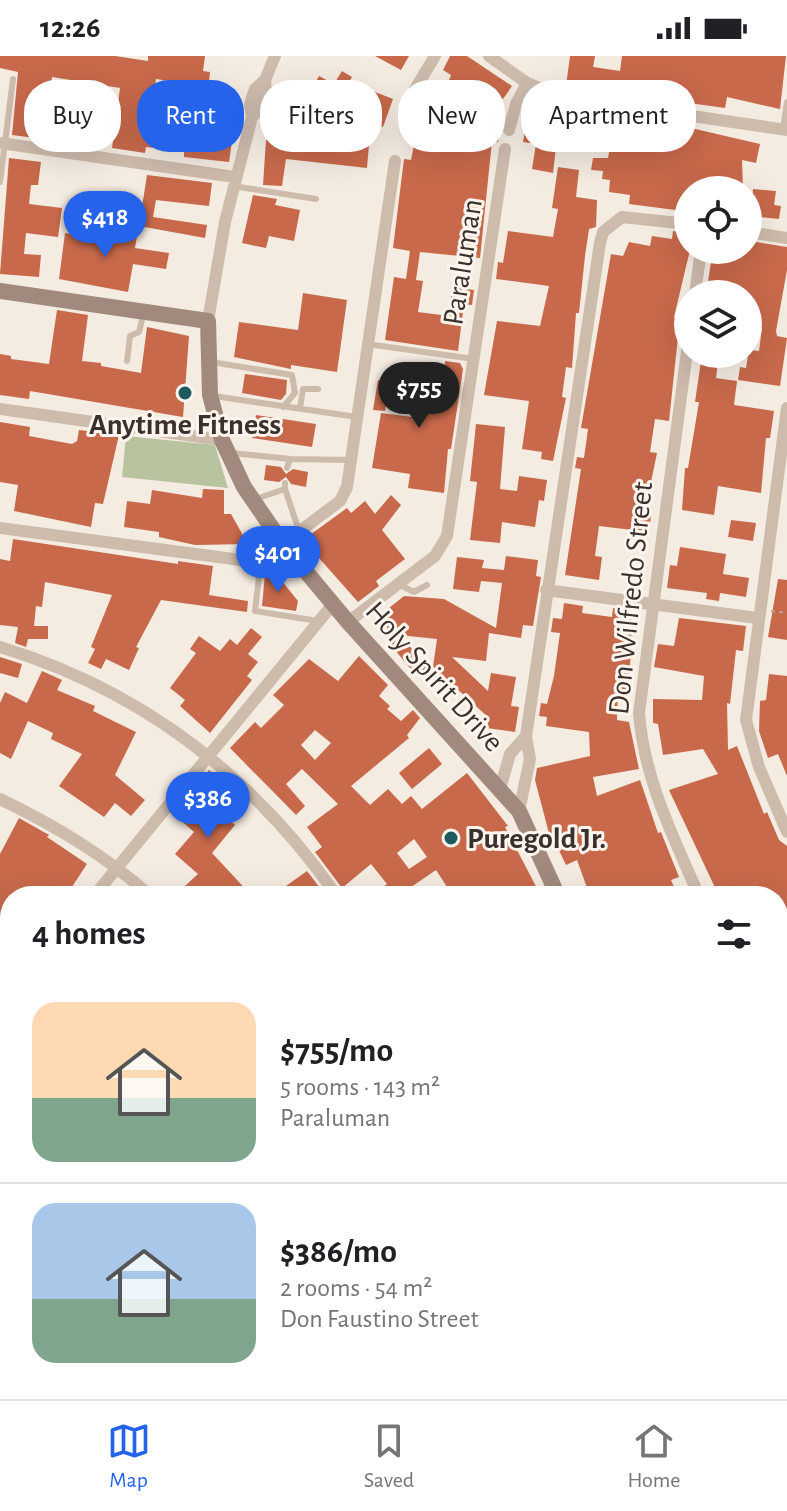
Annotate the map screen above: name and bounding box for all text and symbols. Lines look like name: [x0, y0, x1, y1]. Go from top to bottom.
text: 12:26: [40, 13, 100, 43]
chip: Buy: [24, 80, 121, 152]
chip: Rent: [137, 80, 244, 152]
chip: Filters: [260, 80, 382, 152]
chip: New: [398, 80, 505, 152]
chip: Apartment: [521, 80, 696, 152]
map controls: [674, 176, 762, 368]
button: locate: [674, 176, 762, 264]
pin: $418: [58, 191, 152, 259]
street label: Paraluman: [438, 197, 488, 327]
text: $418: [82, 204, 128, 230]
button: layers: [674, 280, 762, 368]
pin: $755: [372, 362, 466, 430]
text: $755: [396, 375, 442, 401]
marker: Anytime Fitness: [176, 384, 194, 402]
place label: Anytime Fitness: [89, 410, 281, 440]
street label: Don Wilfredo Street: [604, 480, 658, 716]
pin: $401: [231, 526, 325, 594]
text: $401: [254, 539, 302, 565]
street label: Holy Spirit Drive: [359, 596, 509, 757]
pin: $386: [161, 772, 255, 840]
text: $386: [184, 785, 232, 811]
place label: Puregold Jr.: [467, 824, 606, 854]
marker: Puregold Jr.: [442, 829, 460, 847]
icon: filters: [712, 912, 756, 956]
text: 4 homes: [32, 917, 146, 951]
icon: home: [96, 1034, 192, 1130]
text: $755/mo: [280, 1034, 393, 1068]
text: 5 rooms · 143 m²: [280, 1074, 440, 1100]
text: Paraluman: [280, 1105, 390, 1131]
icon: home: [96, 1235, 192, 1331]
text: $386/mo: [280, 1235, 397, 1269]
text: 2 rooms · 54 m²: [280, 1275, 432, 1301]
text: Don Faustino Street: [280, 1306, 479, 1332]
tab: Map: [107, 1419, 151, 1493]
tab: Saved: [364, 1419, 414, 1493]
tab: Home: [627, 1419, 680, 1493]

